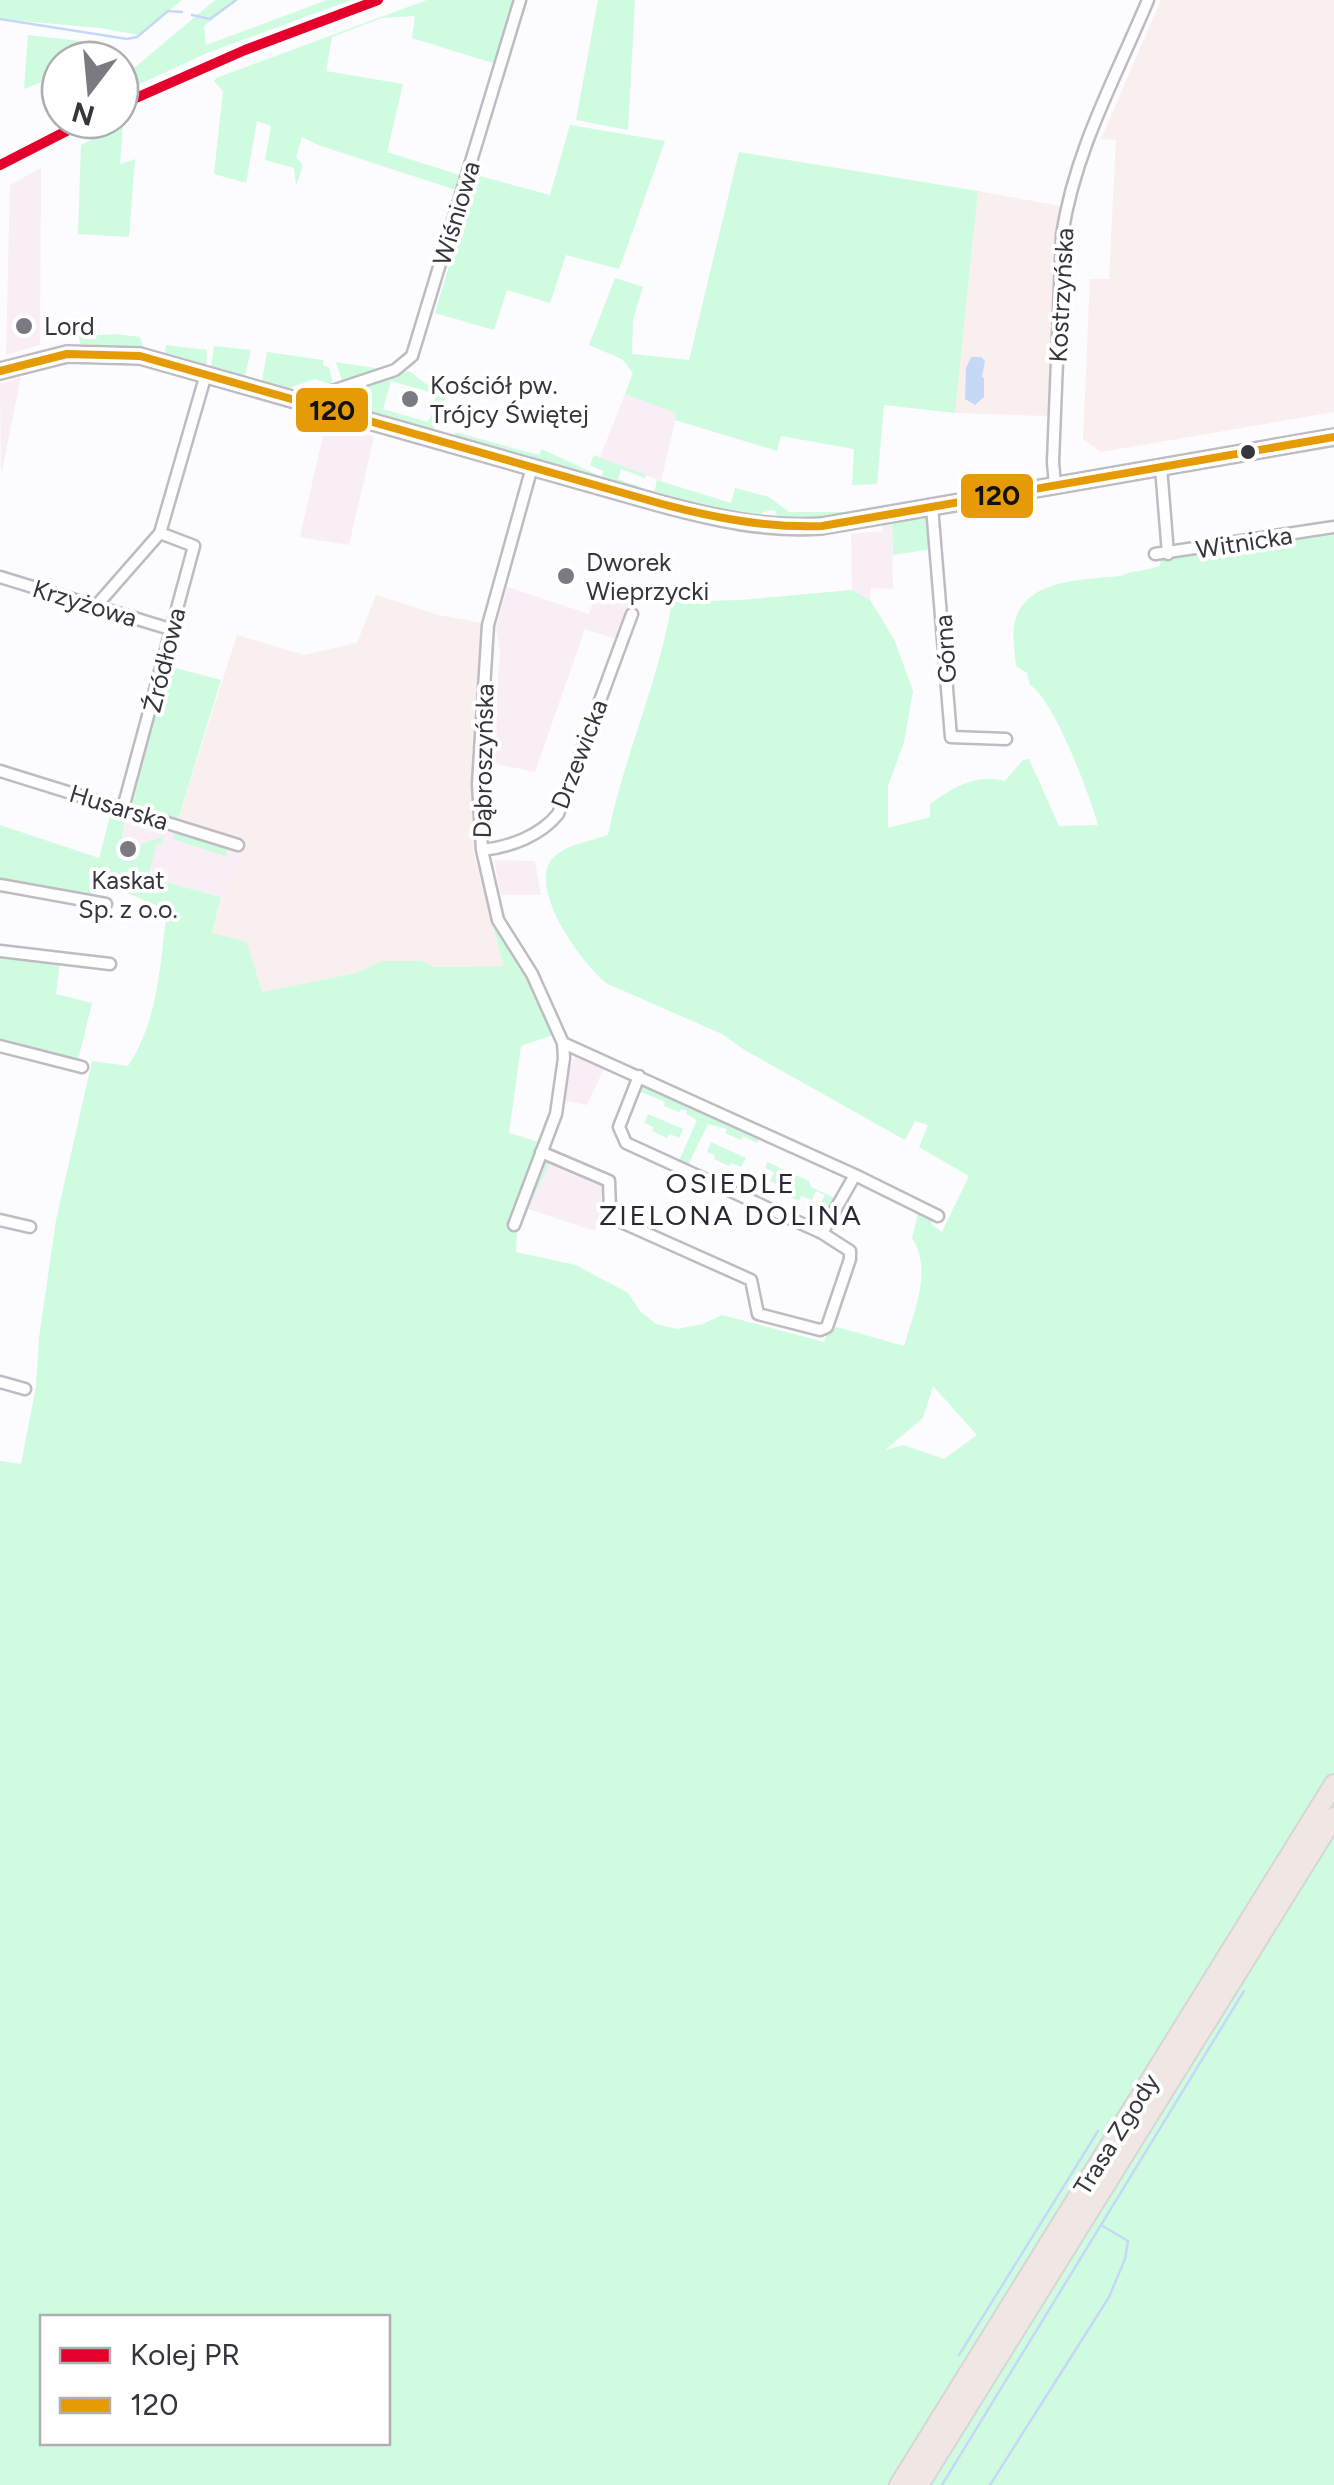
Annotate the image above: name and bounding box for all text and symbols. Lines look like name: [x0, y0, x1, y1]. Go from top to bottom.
north arrow: [40, 40, 140, 140]
text: N: [68, 95, 98, 133]
street label: Wiśniowa: [426, 157, 486, 269]
street label: Kostrzyńska: [1042, 227, 1080, 363]
place label: Lord: [44, 311, 95, 341]
marker: Lord: [13, 315, 35, 337]
place label: Kościół pw. Trójcy Świętej: [430, 370, 589, 429]
line badge: 120: [294, 386, 370, 434]
marker: Kościół pw. Trójcy Świętej: [399, 388, 421, 410]
text: 120: [309, 393, 355, 427]
unlabelled marker: [1238, 442, 1258, 462]
line badge: 120: [959, 472, 1035, 520]
text: 120: [974, 478, 1020, 512]
street label: Witnicka: [1194, 520, 1294, 564]
place label: Dworek Wieprzycki: [586, 547, 709, 606]
marker: Dworek Wieprzycki: [555, 565, 577, 587]
street label: Krzyżowa: [29, 573, 141, 633]
street label: Źródłowa: [137, 605, 191, 715]
street label: Górna: [928, 614, 962, 684]
street label: Dąbroszyńska: [467, 683, 499, 839]
street label: Drzewicka: [544, 695, 614, 813]
street label: Husarska: [66, 778, 172, 836]
marker: Kaskat Sp. z o.o.: [117, 838, 139, 860]
place label: Kaskat Sp. z o.o.: [78, 865, 178, 924]
district label: OSIEDLE ZIELONA DOLINA: [599, 1166, 863, 1232]
street label: Trasa Zgody: [1067, 2068, 1165, 2200]
legend: [40, 2315, 390, 2445]
text: Kolej PR: [130, 2336, 240, 2373]
text: 120: [130, 2386, 178, 2423]

